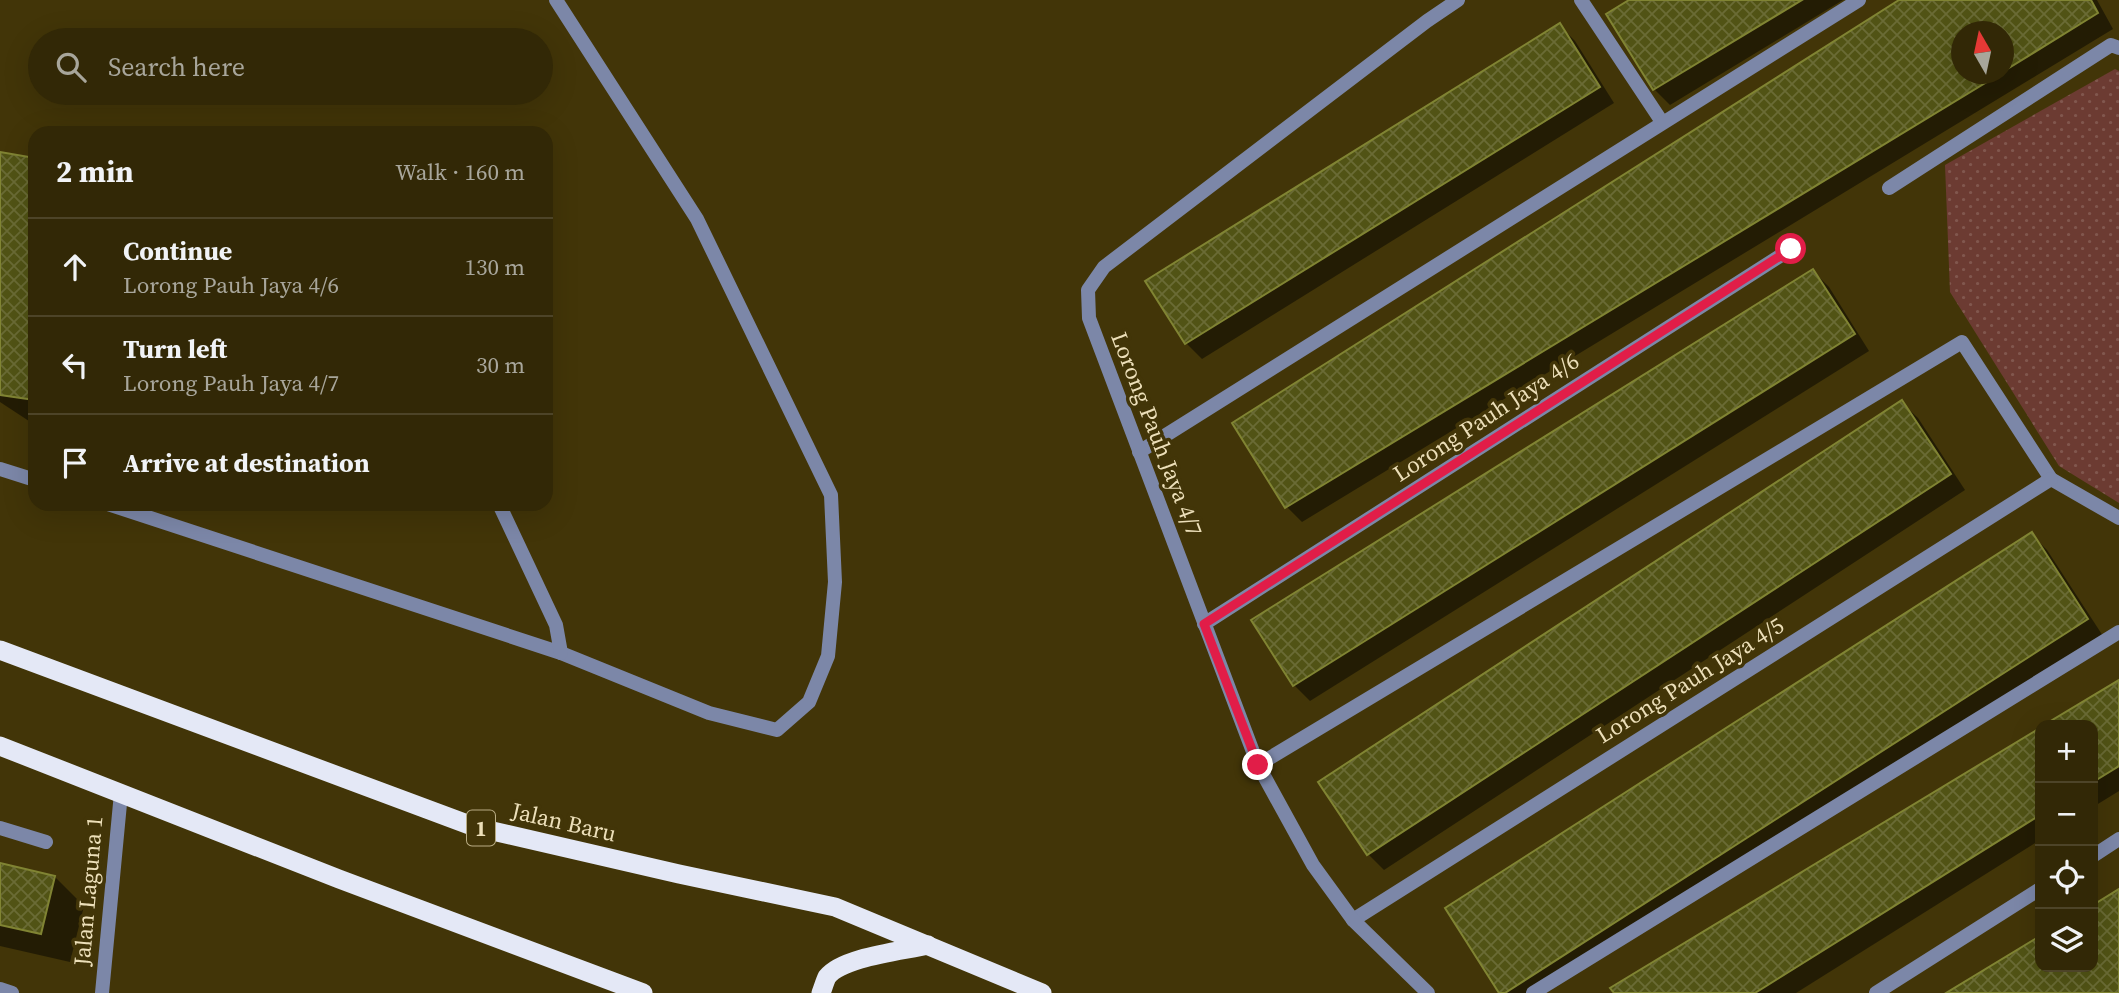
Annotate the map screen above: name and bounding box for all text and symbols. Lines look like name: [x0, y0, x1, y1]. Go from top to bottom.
north arrow: [1951, 21, 2014, 84]
search box: [28, 28, 553, 105]
icon: search: [52, 48, 90, 86]
text: Search here: [108, 49, 245, 85]
text: 2 min: [56, 151, 134, 192]
text: Walk · 160 m: [395, 156, 525, 188]
text: Continue: [123, 233, 232, 269]
route start: [1775, 233, 1806, 264]
icon: ahead: [56, 248, 94, 286]
text: 130 m: [464, 251, 525, 283]
text: Lorong Pauh Jaya 4/6: [123, 269, 339, 301]
street label: Lorong Pauh Jaya 4/7: [1103, 327, 1211, 541]
text: Turn left: [123, 331, 227, 367]
street label: Lorong Pauh Jaya 4/6: [1387, 345, 1585, 489]
icon: left: [56, 346, 94, 384]
text: 30 m: [476, 349, 525, 381]
text: Lorong Pauh Jaya 4/7: [123, 367, 339, 399]
icon: arrive: [56, 444, 94, 482]
text: Arrive at destination: [123, 445, 370, 481]
street label: Lorong Pauh Jaya 4/5: [1590, 609, 1790, 751]
map controls: [2035, 720, 2098, 972]
button: +: [2035, 720, 2098, 783]
route end: [1242, 749, 1273, 780]
button: −: [2035, 783, 2098, 846]
street label: Jalan Baru: [508, 794, 619, 850]
road number: 1: [467, 810, 495, 846]
street label: Jalan Laguna 1: [65, 815, 110, 968]
button: locate: [2035, 846, 2098, 909]
button: layers: [2035, 909, 2098, 972]

